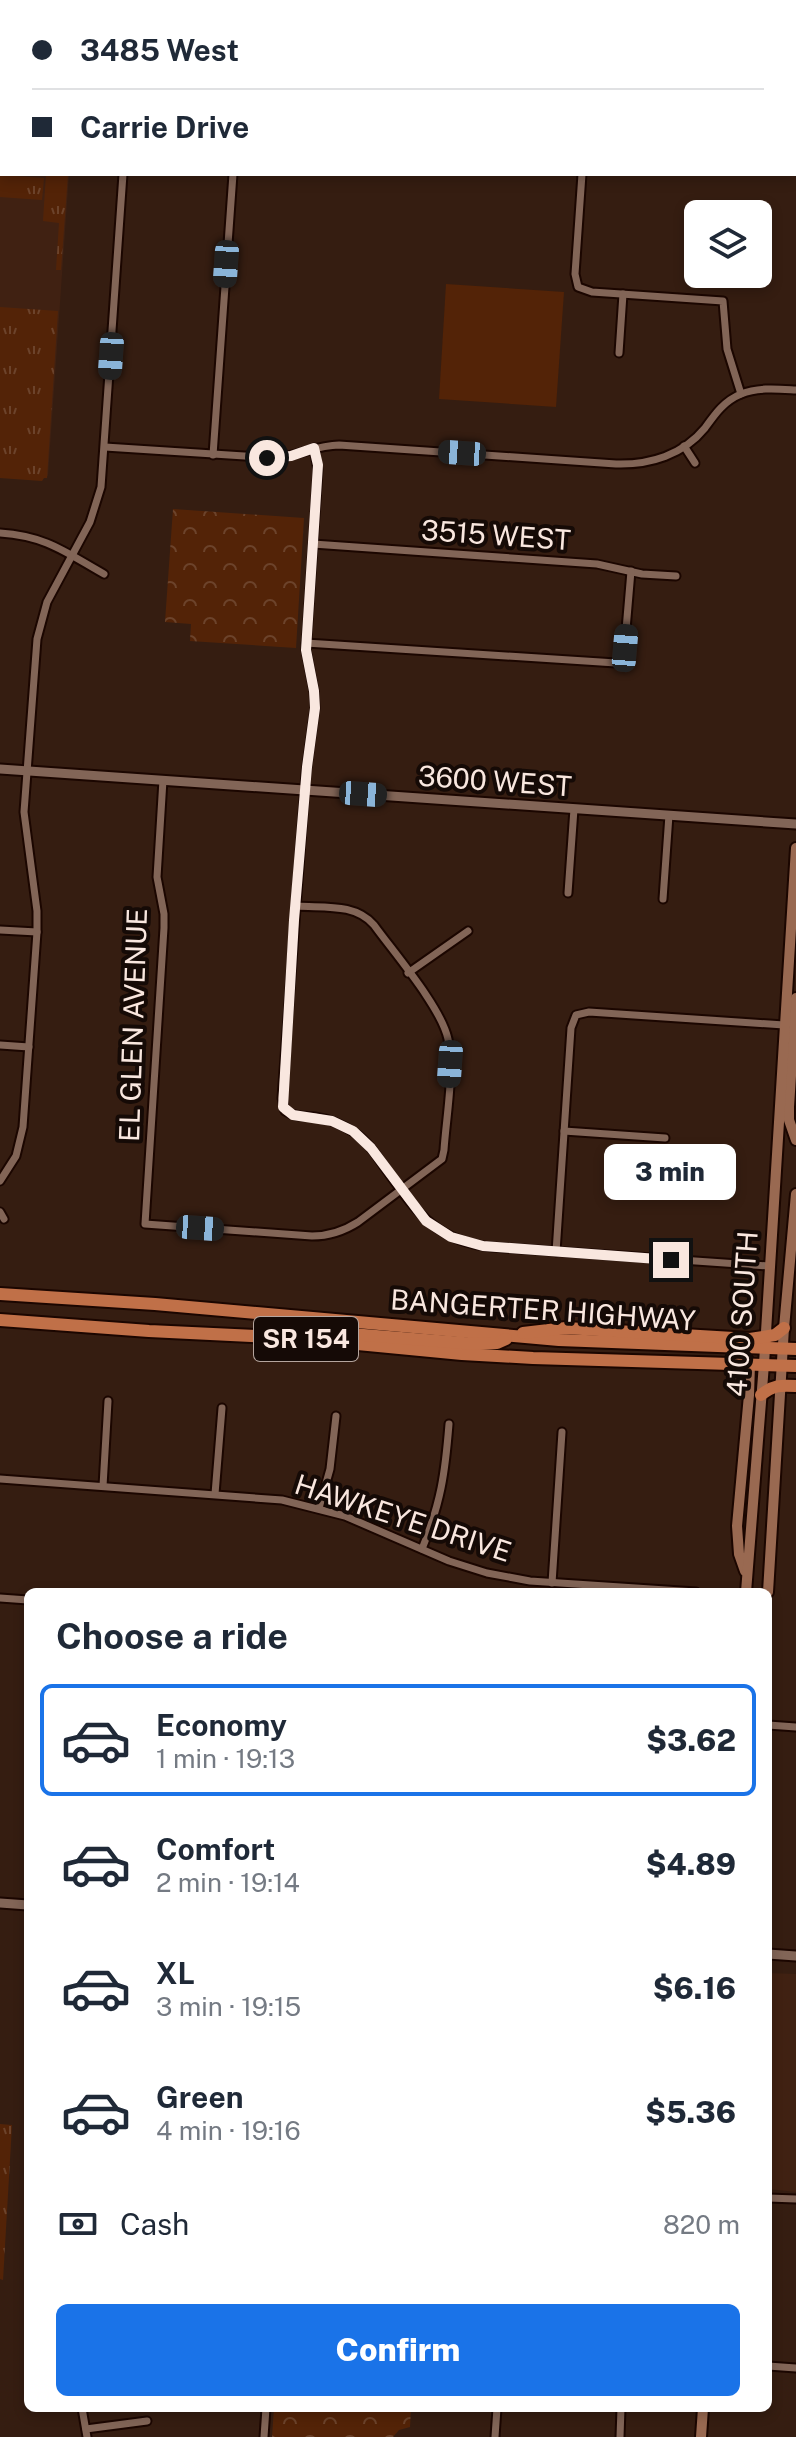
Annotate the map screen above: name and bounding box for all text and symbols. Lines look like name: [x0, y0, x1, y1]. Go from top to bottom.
text: 3485 West: [80, 32, 239, 68]
text: Carrie Drive: [80, 109, 249, 145]
map controls: [684, 200, 772, 288]
button: layers: [684, 200, 772, 288]
car: [212, 239, 240, 289]
car: [97, 331, 125, 381]
car: [437, 439, 487, 467]
route start: [249, 440, 285, 476]
street label: 3515 WEST: [420, 513, 572, 556]
car: [611, 623, 639, 673]
street label: 3600 WEST: [417, 759, 573, 802]
car: [338, 780, 388, 808]
street label: EL GLEN AVENUE: [112, 908, 153, 1142]
car: [436, 1039, 464, 1089]
callout: 3 min: [605, 1144, 737, 1200]
text: 3 min: [635, 1156, 705, 1187]
car: [175, 1214, 225, 1242]
street label: 4100 SOUTH: [719, 1230, 764, 1398]
route end: [653, 1242, 689, 1278]
street label: BANGERTER HIGHWAY: [389, 1282, 697, 1337]
road number: SR 154: [254, 1317, 358, 1361]
street label: HAWKEYE DRIVE: [291, 1467, 515, 1568]
text: Choose a ride: [56, 1615, 288, 1657]
icon: car: [60, 1704, 132, 1776]
text: Economy: [156, 1707, 287, 1743]
text: $3.62: [646, 1722, 736, 1758]
text: 1 min · 19:13: [156, 1743, 295, 1774]
icon: car: [60, 1828, 132, 1900]
text: Comfort: [156, 1831, 275, 1867]
text: $4.89: [646, 1846, 736, 1882]
text: 2 min · 19:14: [156, 1867, 300, 1898]
icon: car: [60, 1952, 132, 2024]
text: XL: [156, 1955, 195, 1991]
text: $6.16: [653, 1970, 736, 2006]
text: 3 min · 19:15: [156, 1991, 301, 2022]
icon: car: [60, 2076, 132, 2148]
text: Green: [156, 2079, 243, 2115]
text: $5.36: [645, 2094, 736, 2130]
text: 4 min · 19:16: [156, 2115, 301, 2146]
icon: cash: [56, 2202, 100, 2246]
text: Cash: [120, 2206, 189, 2242]
text: 820 m: [663, 2209, 740, 2240]
button: Confirm: [56, 2304, 740, 2396]

